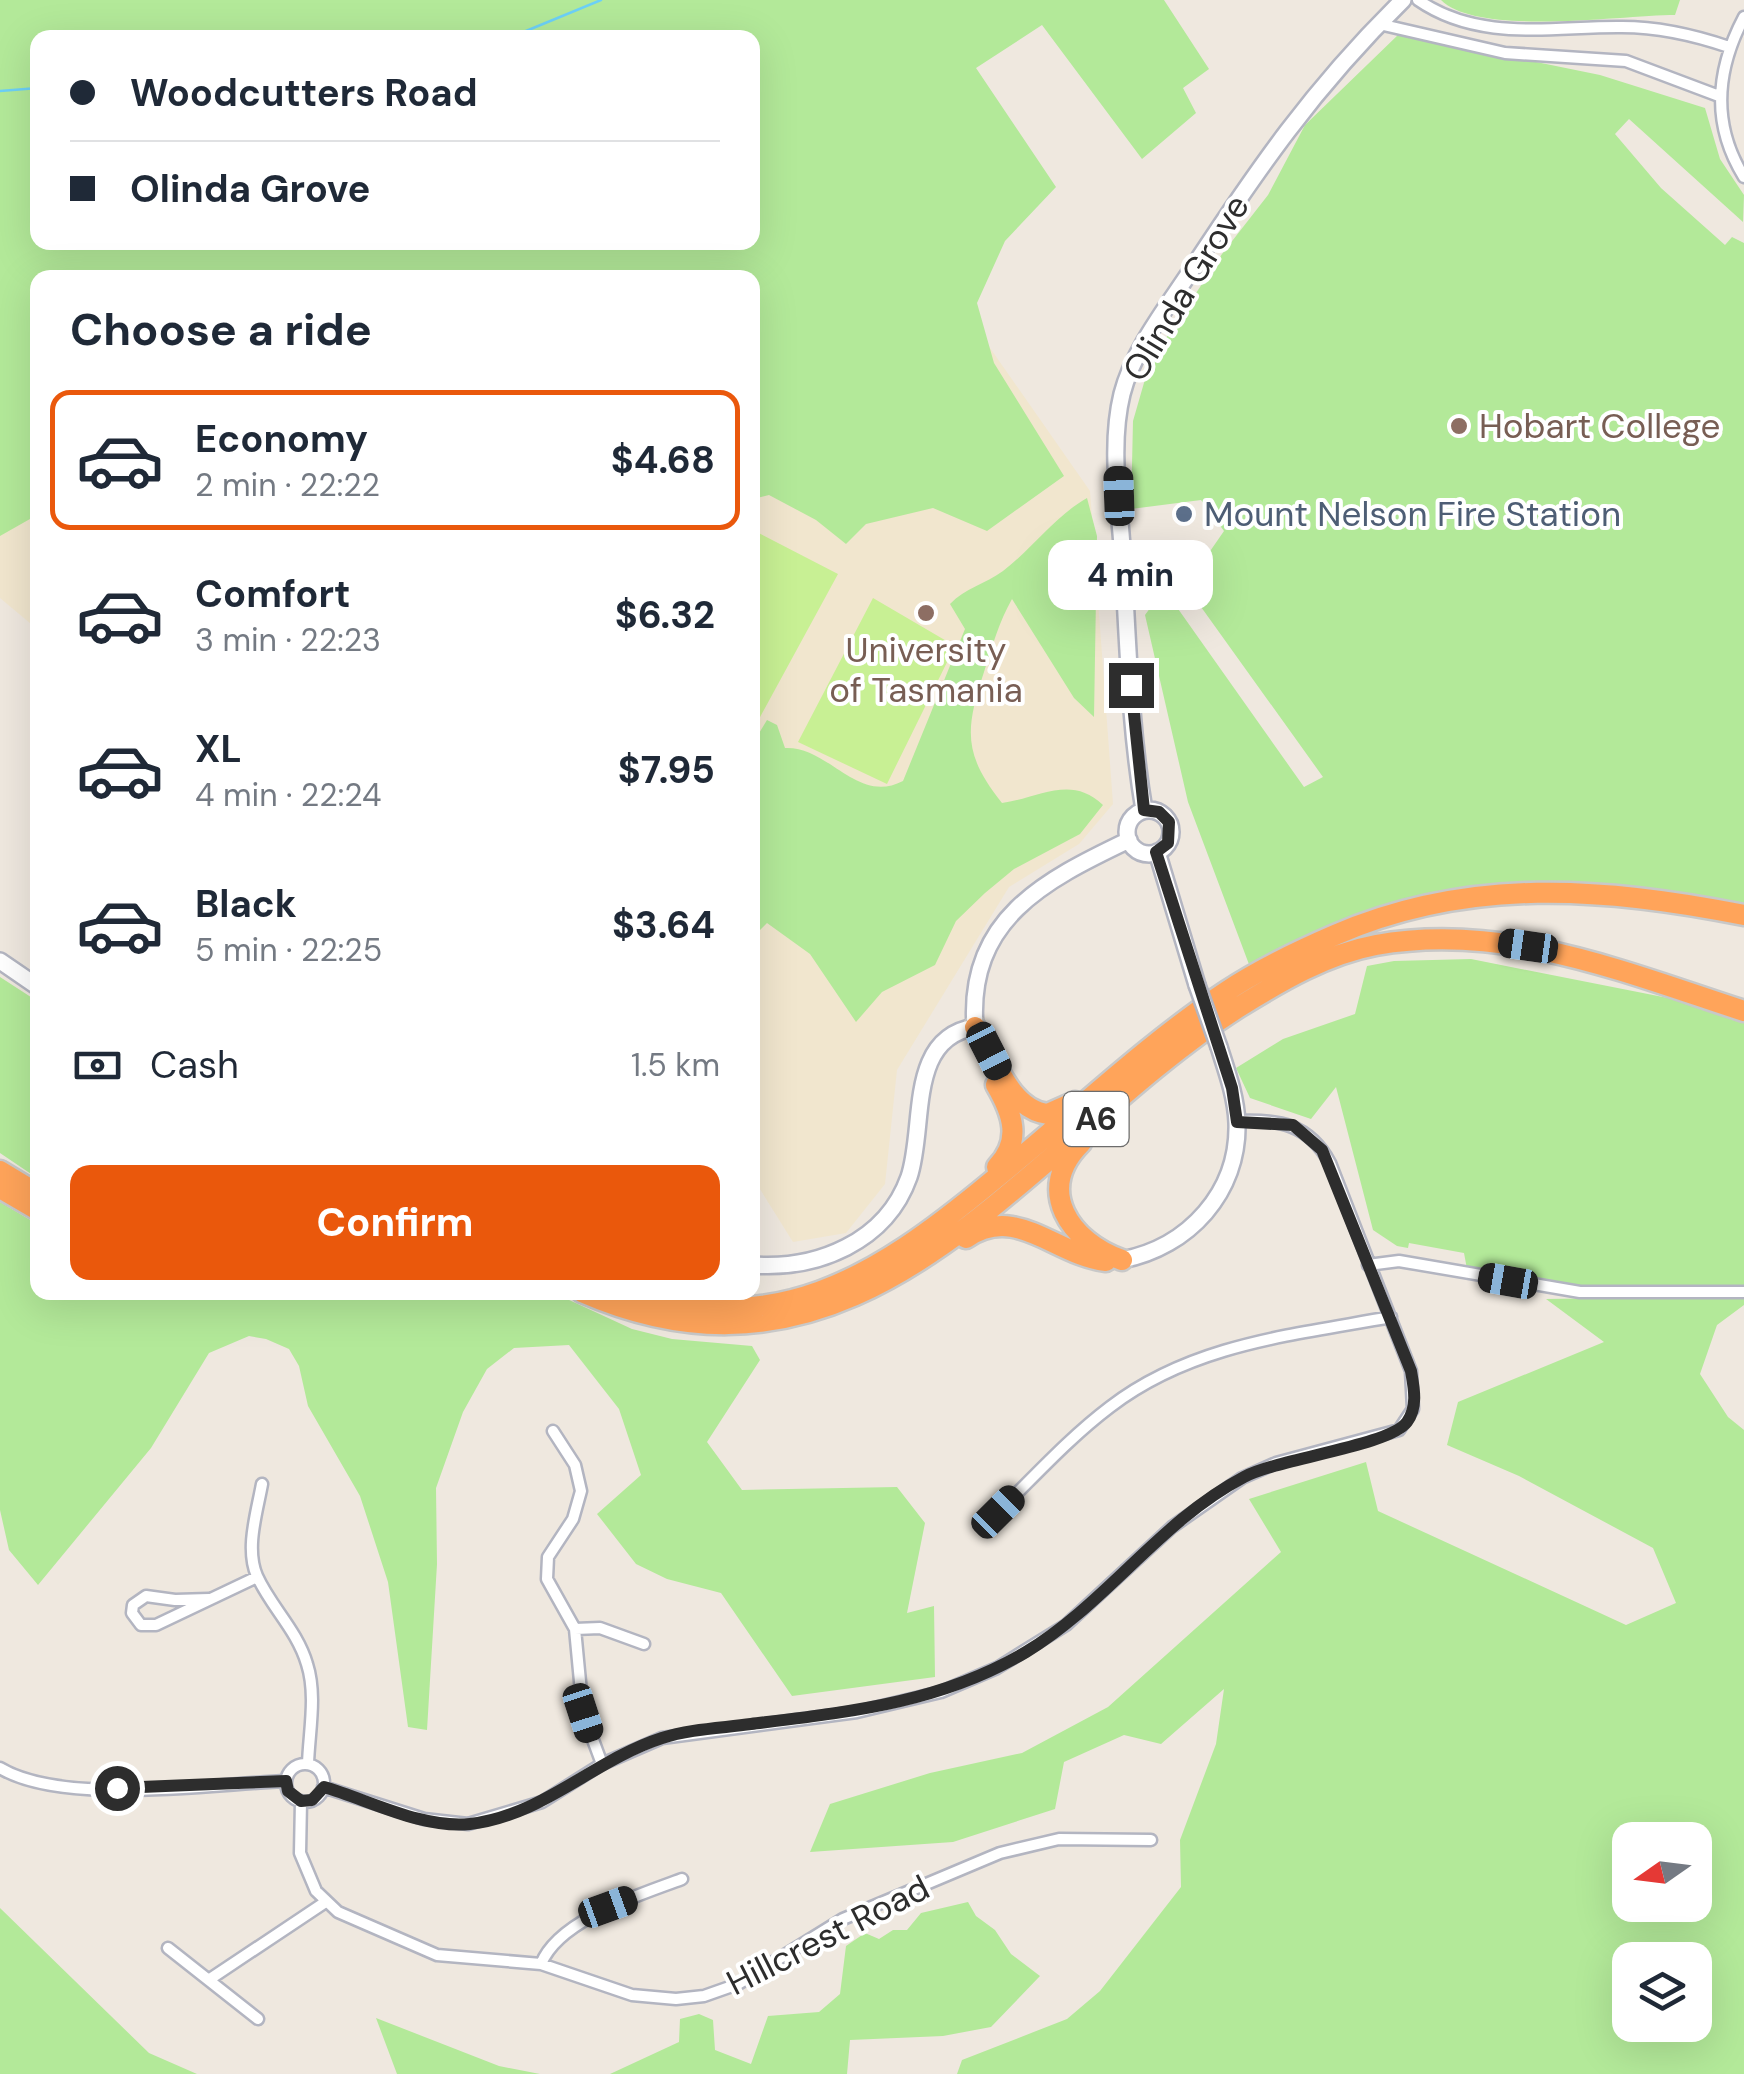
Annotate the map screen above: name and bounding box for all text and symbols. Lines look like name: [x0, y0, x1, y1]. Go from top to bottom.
text: Woodcutters Road: [130, 68, 478, 118]
text: Olinda Grove: [130, 164, 370, 214]
street label: Olinda Grove: [1112, 186, 1260, 390]
text: Choose a ride: [70, 300, 372, 359]
place label: Hobart College: [1479, 403, 1720, 449]
text: Economy: [195, 414, 368, 464]
icon: car: [75, 415, 165, 505]
marker: Hobart College: [1448, 415, 1470, 437]
text: $4.68: [611, 435, 715, 485]
text: 2 min · 22:22: [195, 464, 380, 506]
car: [1103, 465, 1135, 527]
place label: Mount Nelson Fire Station: [1204, 491, 1621, 537]
marker: Mount Nelson Fire Station: [1173, 503, 1195, 525]
callout: 4 min: [1048, 540, 1214, 610]
text: 4 min: [1087, 554, 1174, 596]
text: Comfort: [195, 569, 351, 619]
icon: car: [75, 570, 165, 660]
text: $6.32: [615, 590, 715, 640]
marker: University of Tasmania: [915, 602, 937, 624]
text: 3 min · 22:23: [195, 619, 381, 661]
place label: University of Tasmania: [829, 627, 1023, 713]
route end: [1109, 663, 1154, 708]
text: XL: [195, 724, 242, 774]
icon: car: [75, 725, 165, 815]
text: $7.95: [618, 745, 715, 795]
text: 4 min · 22:24: [195, 774, 382, 816]
text: Black: [195, 879, 297, 929]
icon: car: [75, 880, 165, 970]
text: $3.64: [612, 900, 715, 950]
car: [1496, 927, 1560, 965]
text: 5 min · 22:25: [195, 929, 382, 971]
car: [962, 1017, 1016, 1085]
icon: cash: [70, 1038, 125, 1093]
text: Cash: [150, 1040, 239, 1090]
text: 1.5 km: [631, 1044, 720, 1086]
road number: A6: [1064, 1092, 1128, 1146]
button: Confirm: [70, 1165, 720, 1280]
car: [1476, 1261, 1540, 1301]
car: [966, 1480, 1030, 1544]
car: [559, 1680, 607, 1746]
route start: [95, 1766, 140, 1811]
north arrow: [1612, 1822, 1712, 1922]
map controls: [1612, 1822, 1712, 2042]
street label: Hillcrest Road: [719, 1864, 937, 2006]
car: [575, 1883, 641, 1931]
button: layers: [1612, 1942, 1712, 2042]

